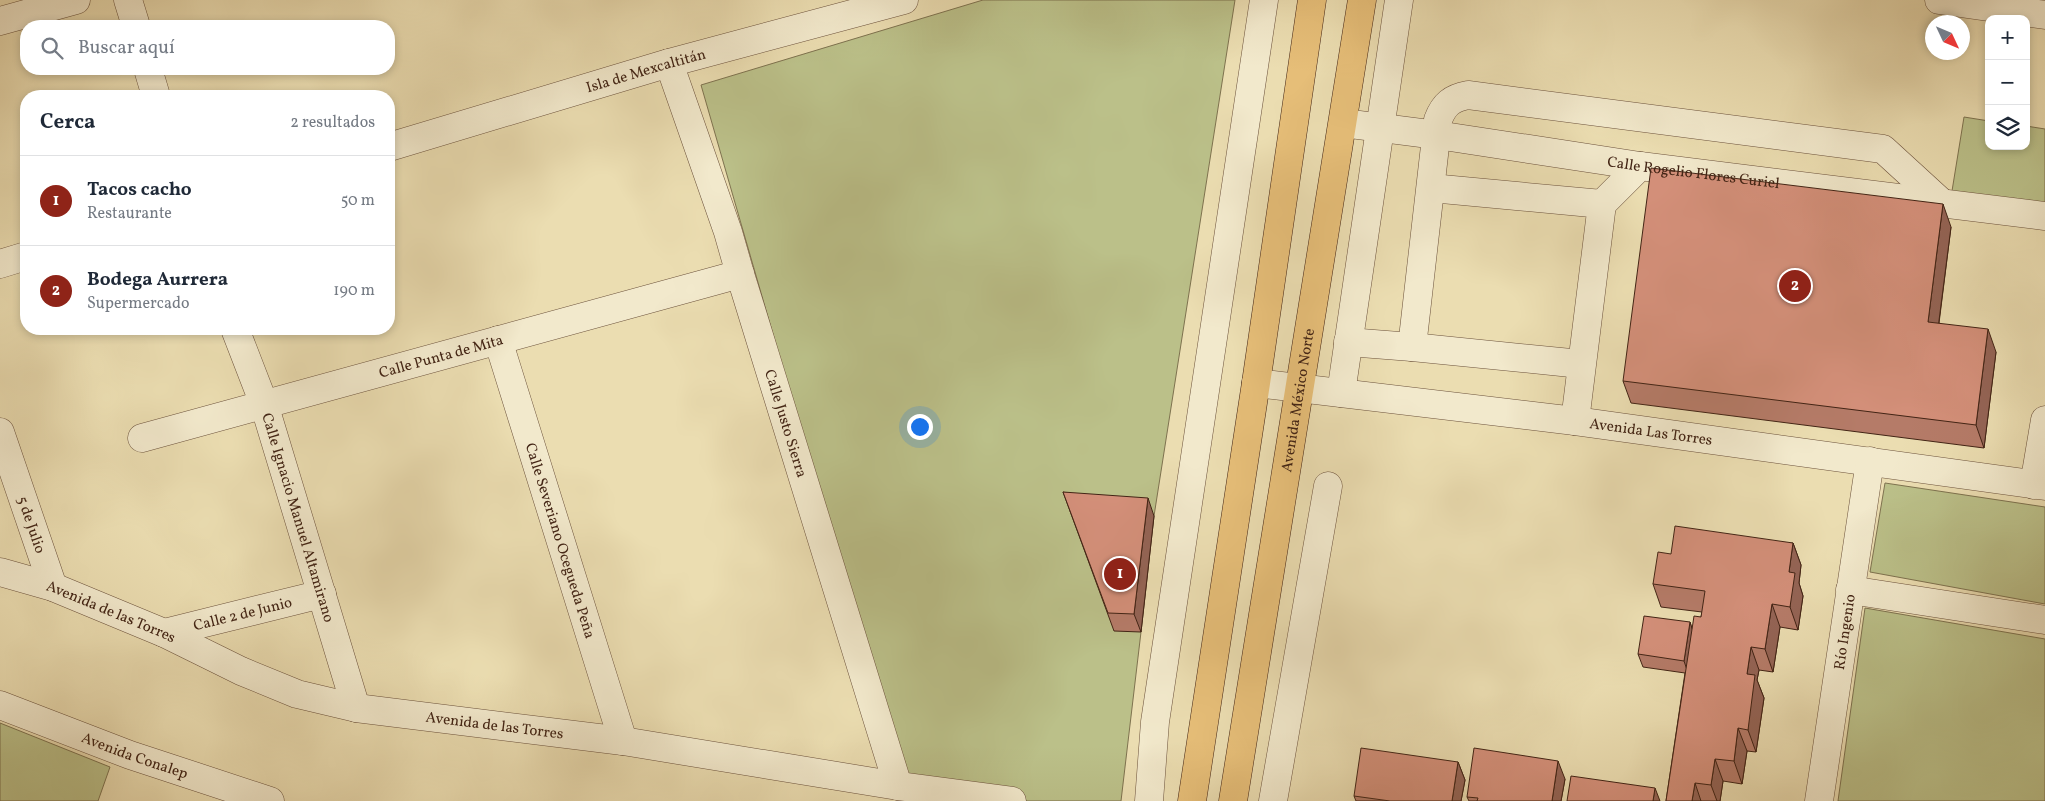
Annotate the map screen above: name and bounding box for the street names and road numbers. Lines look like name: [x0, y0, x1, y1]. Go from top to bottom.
street label: Isla de Mexcaltitán: [584, 45, 708, 99]
street label: Calle Rogelio Flores Curiel: [1606, 152, 1781, 195]
street label: Avenida México Norte: [1277, 327, 1321, 474]
street label: Calle Punta de Mita: [377, 330, 506, 385]
street label: Calle Justo Sierra: [758, 367, 811, 481]
street label: Calle Ignacio Manuel Altamirano: [255, 411, 339, 625]
street label: Avenida Las Torres: [1588, 414, 1714, 452]
street label: Calle Severiano Ocegueda Peña: [519, 440, 599, 641]
street label: 5 de Julio: [11, 494, 50, 557]
street label: Avenida de las Torres: [44, 577, 179, 649]
street label: Calle 2 de Junio: [191, 593, 295, 637]
street label: Río Ingenio: [1830, 593, 1862, 671]
street label: Avenida de las Torres: [424, 708, 564, 746]
street label: Avenida Conalep: [78, 728, 190, 785]

